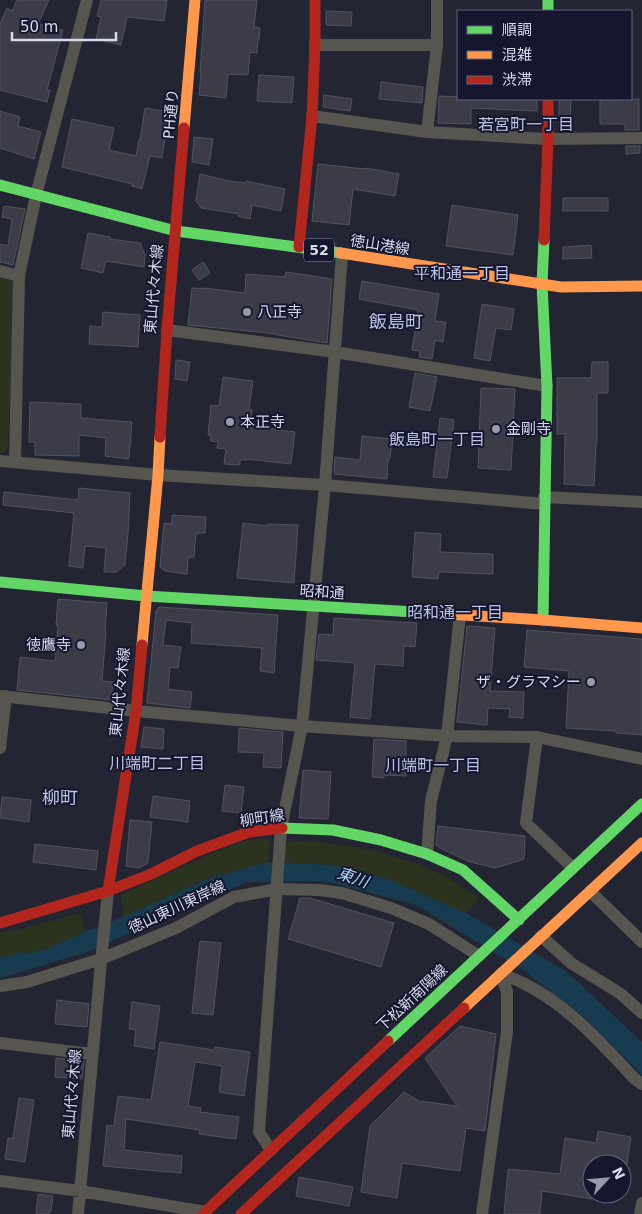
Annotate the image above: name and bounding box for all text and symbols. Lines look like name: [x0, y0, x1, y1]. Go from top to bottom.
scale bar: [12, 10, 116, 42]
legend: [457, 10, 632, 100]
text: 50 m: [20, 18, 58, 36]
text: 順調: [502, 21, 532, 39]
text: 混雑: [502, 46, 532, 64]
text: 渋滞: [502, 71, 532, 89]
street label: PH通り: [160, 88, 182, 140]
district label: 若宮町一丁目: [478, 115, 574, 134]
street label: 徳山港線: [349, 231, 411, 259]
road number: 52: [304, 238, 334, 262]
street label: 東山代々木線: [141, 243, 167, 335]
district label: 平和通一丁目: [414, 264, 510, 283]
place label: 八正寺: [257, 303, 302, 321]
marker: 八正寺: [241, 306, 253, 318]
district label: 飯島町: [369, 311, 423, 332]
place label: 本正寺: [240, 413, 285, 431]
marker: 本正寺: [224, 416, 236, 428]
place label: 金剛寺: [506, 420, 551, 438]
marker: 金剛寺: [490, 423, 502, 435]
district label: 飯島町一丁目: [389, 430, 485, 449]
street label: 昭和通: [299, 581, 345, 603]
district label: 昭和通一丁目: [407, 603, 503, 622]
place label: 徳鷹寺: [26, 636, 71, 654]
marker: 徳鷹寺: [75, 639, 87, 651]
street label: 東山代々木線: [106, 646, 134, 738]
place label: ザ・グラマシー: [476, 673, 581, 691]
marker: ザ・グラマシー: [585, 676, 597, 688]
district label: 川端町二丁目: [109, 754, 205, 773]
district label: 川端町一丁目: [385, 756, 481, 775]
district label: 柳町: [42, 787, 78, 808]
street label: 柳町線: [238, 806, 286, 830]
water label: 東川: [335, 863, 373, 892]
street label: 徳山東川東岸線: [126, 877, 228, 937]
street label: 下松新南陽線: [373, 961, 451, 1035]
street label: 東山代々木線: [59, 1048, 85, 1140]
north arrow: [582, 1154, 632, 1204]
text: N: [609, 1165, 628, 1182]

